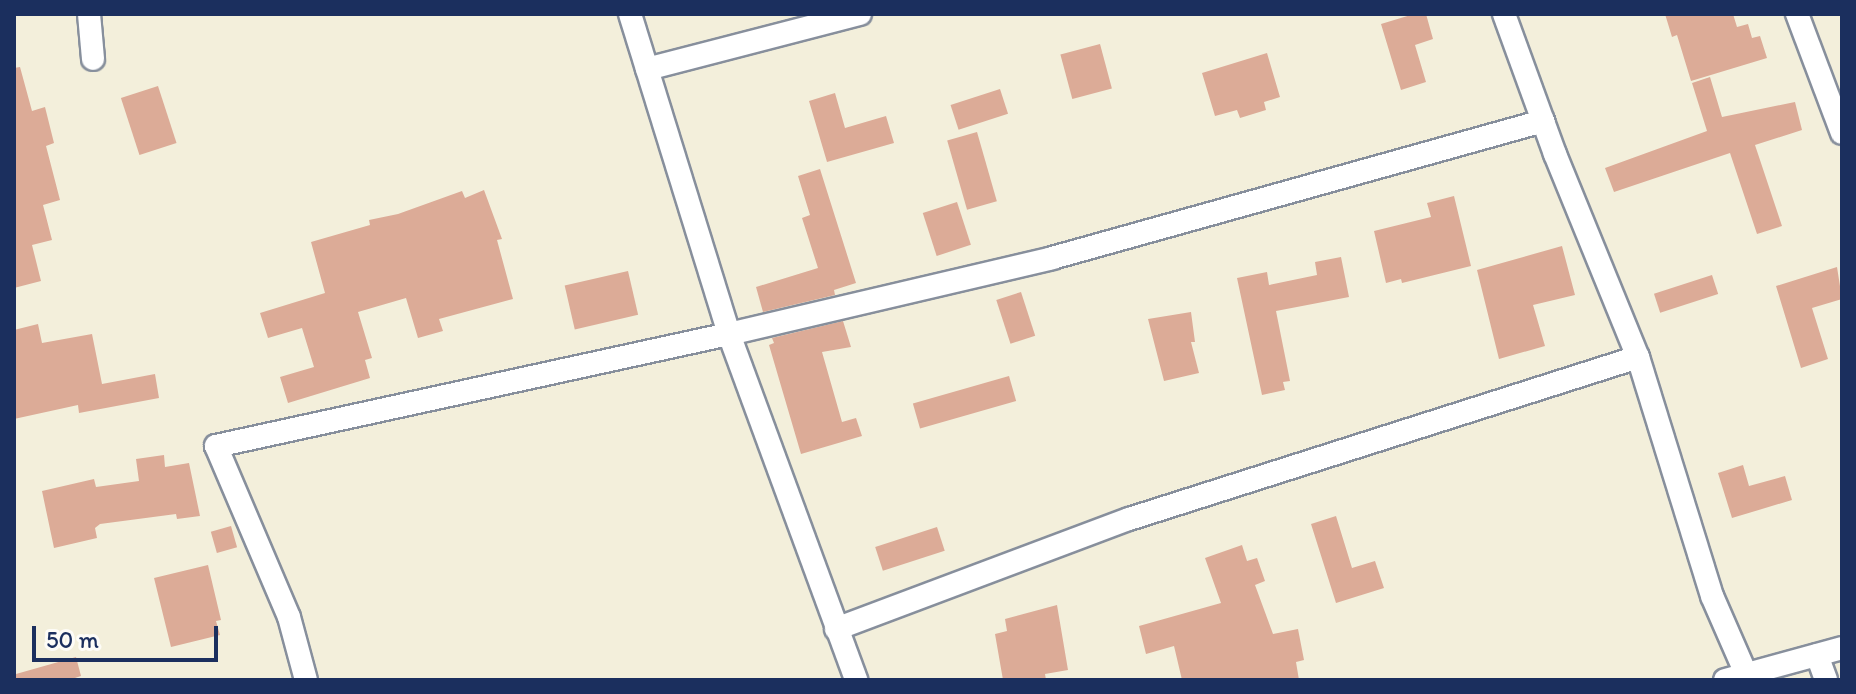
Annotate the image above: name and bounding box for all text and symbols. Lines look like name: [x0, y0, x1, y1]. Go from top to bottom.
scale bar: [36, 610, 222, 660]
text: 50 m: [46, 625, 99, 654]

